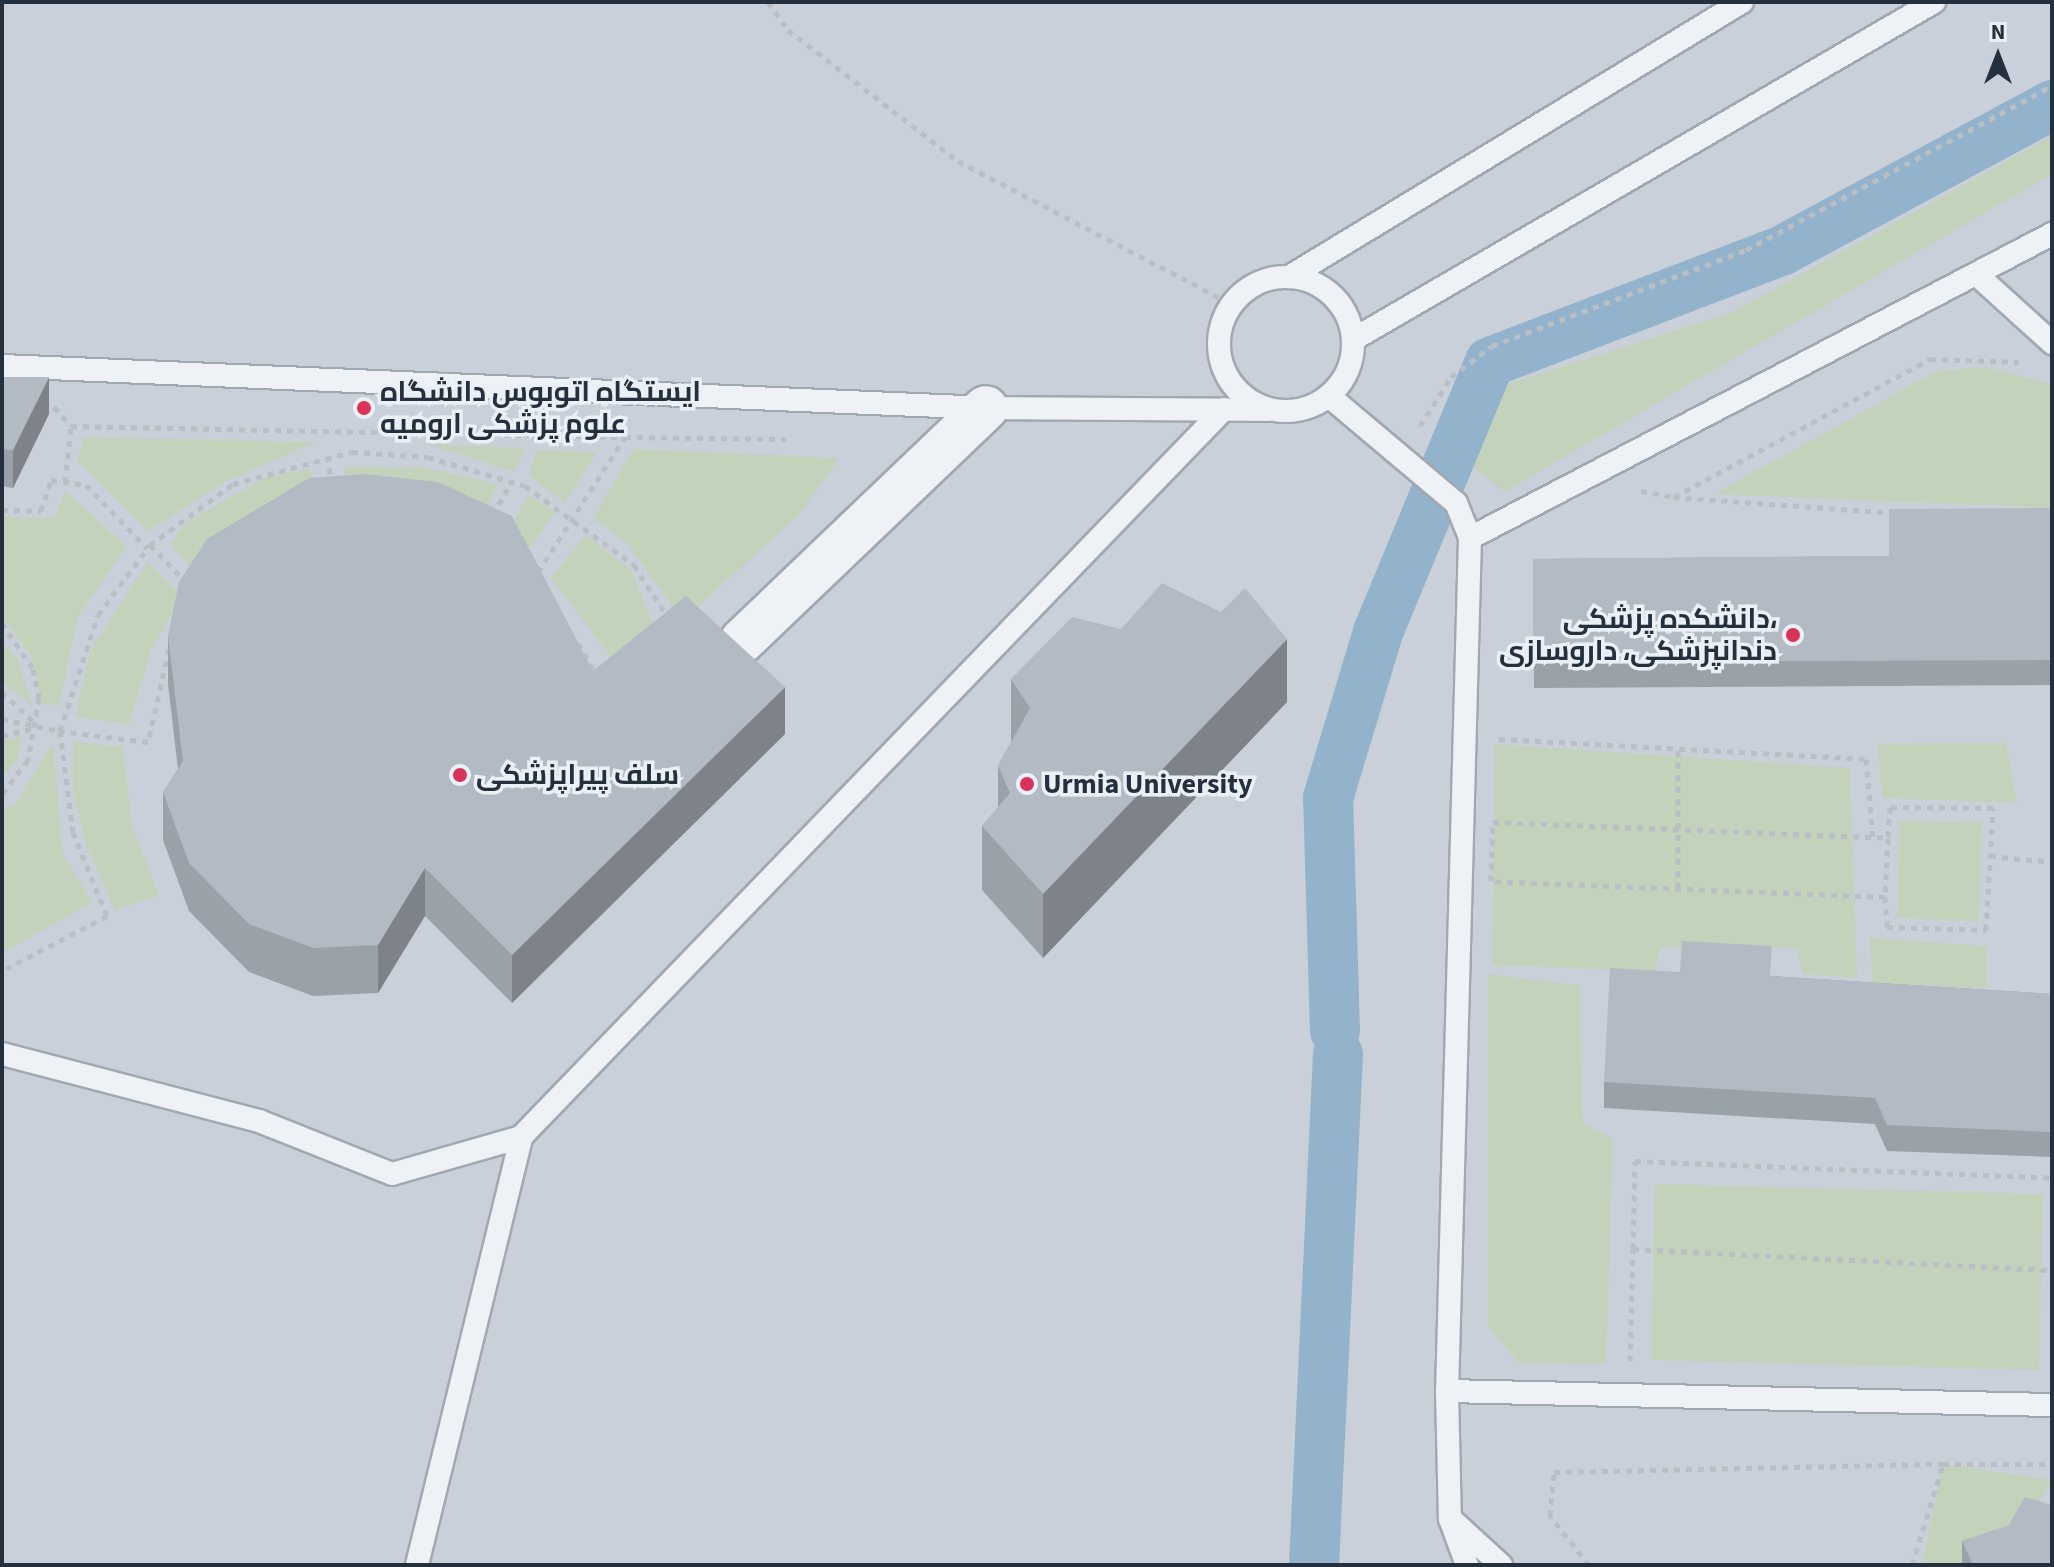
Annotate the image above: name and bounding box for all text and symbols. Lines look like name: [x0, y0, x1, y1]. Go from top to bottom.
north arrow: [1958, 16, 2038, 96]
text: N: [1991, 16, 2005, 48]
place label: ایستگاه اتوبوس دانشگاه علوم پزشکی ارومیه: [380, 375, 701, 441]
marker: ایستگاه اتوبوس دانشگاه علوم پزشکی ارومیه: [355, 399, 373, 417]
place label: دانشکده پزشکی، دندانپزشکی، داروسازی: [1499, 602, 1777, 668]
marker: دانشکده پزشکی، دندانپزشکی، داروسازی: [1784, 626, 1802, 644]
place label: سلف پیراپزشکی: [476, 758, 679, 792]
marker: سلف پیراپزشکی: [451, 766, 469, 784]
place label: Urmia University: [1043, 767, 1252, 801]
marker: Urmia University: [1018, 775, 1036, 793]

